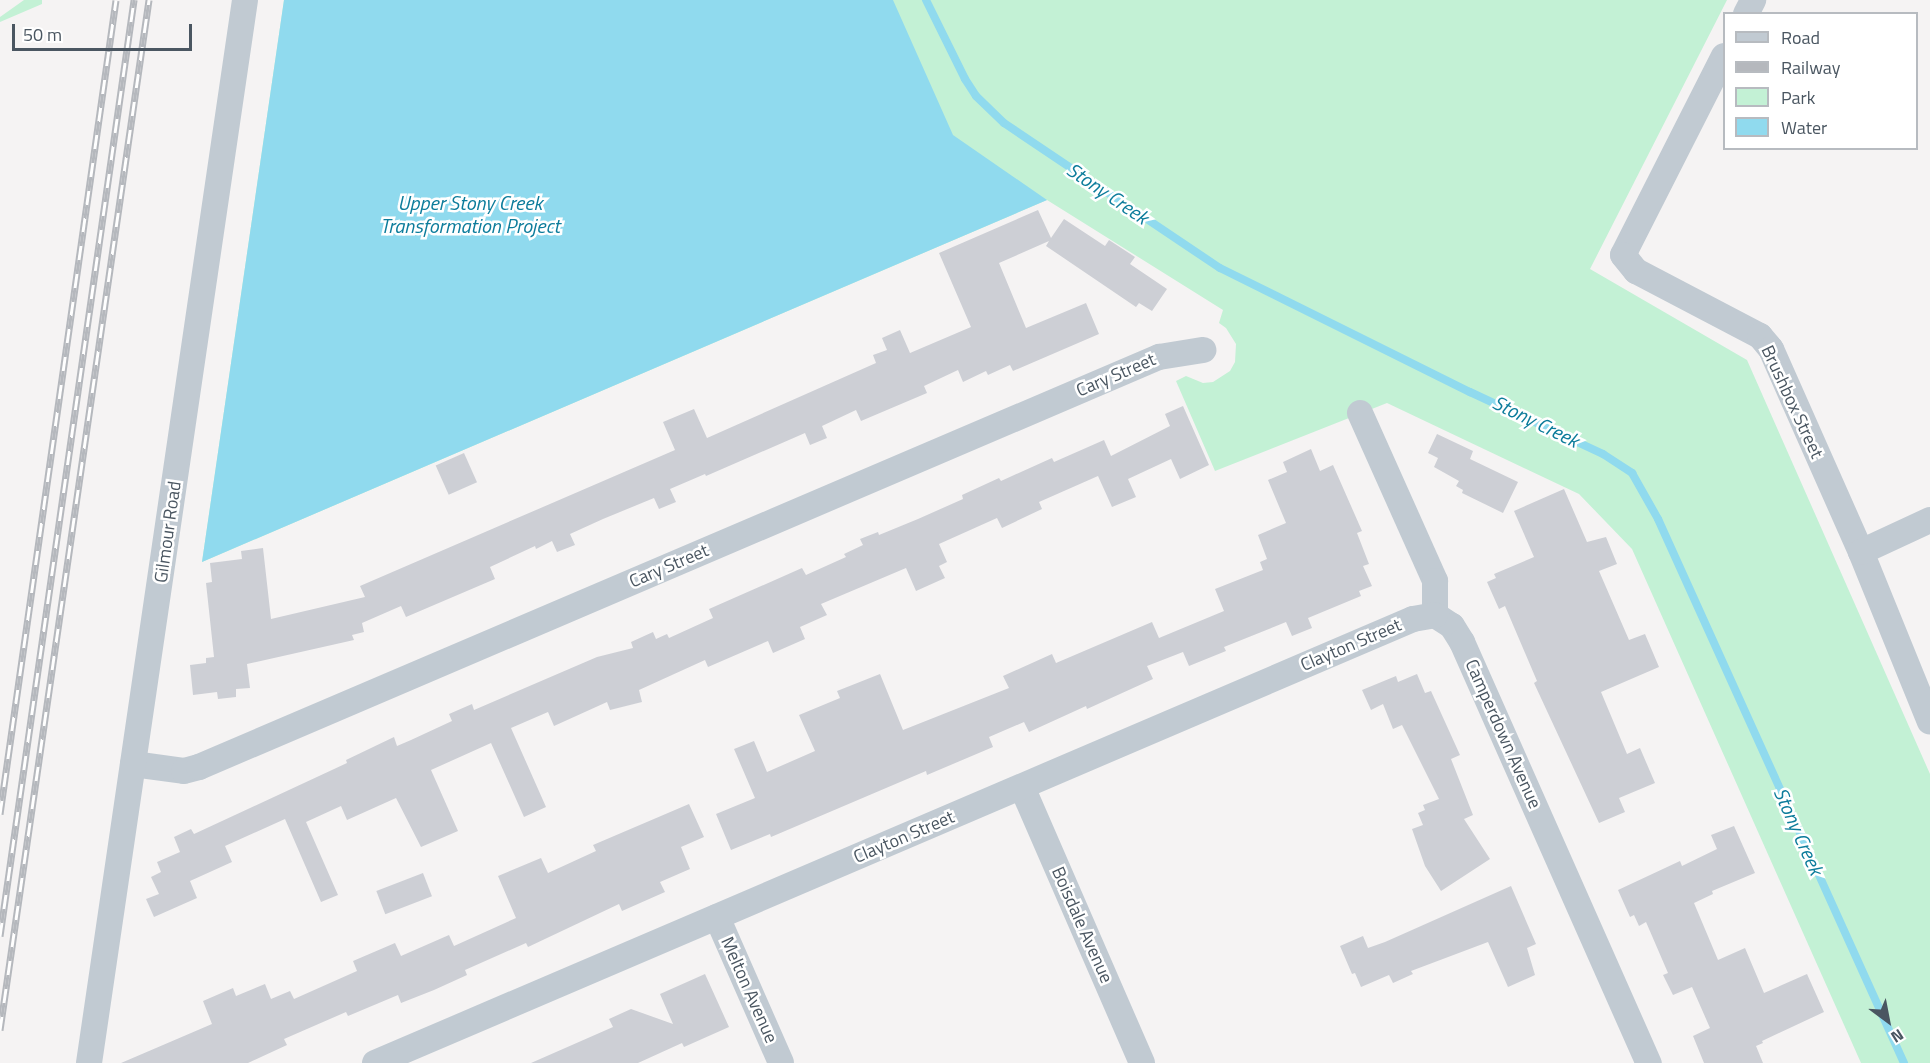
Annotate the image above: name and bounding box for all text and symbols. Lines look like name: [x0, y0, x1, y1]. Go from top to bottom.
scale bar: [15, 12, 195, 50]
legend: [1723, 12, 1918, 150]
text: 50 m: [23, 21, 62, 48]
text: Road: [1781, 24, 1820, 51]
text: Railway: [1781, 54, 1840, 81]
text: Park: [1781, 84, 1815, 111]
text: Water: [1781, 114, 1827, 141]
water label: Stony Creek: [1063, 157, 1153, 229]
water label: Upper Stony Creek Transformation Project: [380, 191, 560, 238]
street label: Brushbox Street: [1756, 342, 1828, 462]
street label: Cary Street: [1073, 349, 1159, 401]
water label: Stony Creek: [1489, 390, 1583, 452]
street label: Gilmour Road: [150, 480, 186, 584]
street label: Cary Street: [626, 540, 712, 592]
street label: Clayton Street: [1297, 614, 1405, 676]
street label: Camperdown Avenue: [1460, 656, 1546, 812]
water label: Stony Creek: [1769, 784, 1829, 878]
street label: Clayton Street: [850, 806, 958, 868]
street label: Boisdale Avenue: [1047, 864, 1117, 986]
street label: Melton Avenue: [716, 934, 782, 1046]
north arrow: [1858, 991, 1918, 1051]
text: N: [1886, 1023, 1909, 1049]

